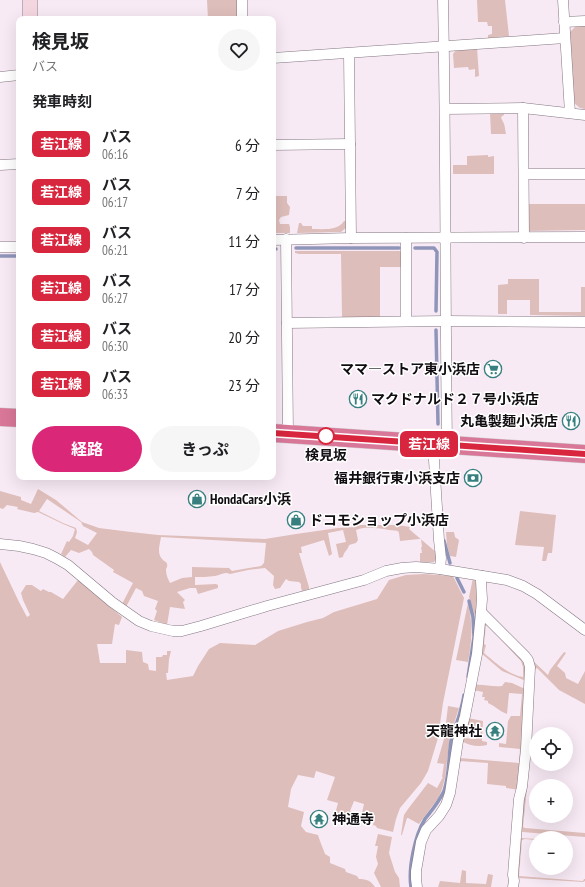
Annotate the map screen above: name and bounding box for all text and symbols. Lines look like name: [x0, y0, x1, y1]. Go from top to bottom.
text: 検見坂: [32, 29, 89, 53]
button: heart: [218, 29, 260, 71]
text: バス: [32, 58, 58, 75]
text: 発車時刻: [32, 92, 92, 111]
text: バス: [102, 127, 132, 146]
text: 若江線: [40, 135, 82, 153]
text: 6 分: [235, 136, 260, 155]
text: 06:16: [102, 146, 128, 163]
text: バス: [102, 175, 132, 194]
text: 若江線: [40, 183, 82, 201]
text: 7 分: [236, 184, 260, 203]
text: 06:17: [102, 194, 128, 211]
text: バス: [102, 223, 132, 242]
text: 若江線: [40, 231, 82, 249]
text: 11 分: [228, 232, 260, 251]
text: 06:21: [102, 242, 128, 259]
text: バス: [102, 271, 132, 290]
text: 若江線: [40, 279, 82, 297]
text: 17 分: [229, 280, 260, 299]
text: 06:27: [102, 290, 128, 307]
text: バス: [102, 319, 132, 338]
text: 若江線: [40, 327, 82, 345]
text: 20 分: [228, 328, 260, 347]
text: 06:30: [102, 338, 128, 355]
supermarket icon: ママ―ストア東小浜店: [483, 359, 503, 379]
place label: ママ―ストア東小浜店: [340, 360, 480, 378]
text: バス: [102, 367, 132, 386]
text: 若江線: [40, 375, 82, 393]
text: 23 分: [228, 376, 260, 395]
text: 06:33: [102, 386, 128, 403]
restaurant icon: マクドナルド２７号小浜店: [348, 389, 368, 409]
place label: マクドナルド２７号小浜店: [371, 390, 539, 408]
restaurant icon: 丸亀製麺小浜店: [561, 411, 581, 431]
place label: 丸亀製麺小浜店: [460, 412, 558, 430]
button: 経路: [32, 426, 142, 472]
button: きっぷ: [150, 426, 260, 472]
marker: 検見坂: [317, 427, 335, 445]
line badge: 若江線: [406, 431, 452, 457]
text: 若江線: [408, 435, 450, 453]
place label: 検見坂: [305, 446, 347, 464]
bank icon: 福井銀行東小浜支店: [463, 468, 483, 488]
place label: 福井銀行東小浜支店: [334, 469, 460, 487]
shop icon: HondaCars小浜: [187, 489, 207, 509]
place label: HondaCars小浜: [210, 490, 291, 508]
shop icon: ドコモショップ小浜店: [286, 510, 306, 530]
place label: ドコモショップ小浜店: [309, 511, 449, 529]
temple icon: 天龍神社: [485, 721, 505, 741]
place label: 天龍神社: [426, 722, 482, 740]
map controls: [529, 727, 573, 875]
button: locate: [529, 727, 573, 771]
button: +: [529, 779, 573, 823]
temple icon: 神通寺: [309, 809, 329, 829]
place label: 神通寺: [332, 810, 374, 828]
button: −: [529, 831, 573, 875]

